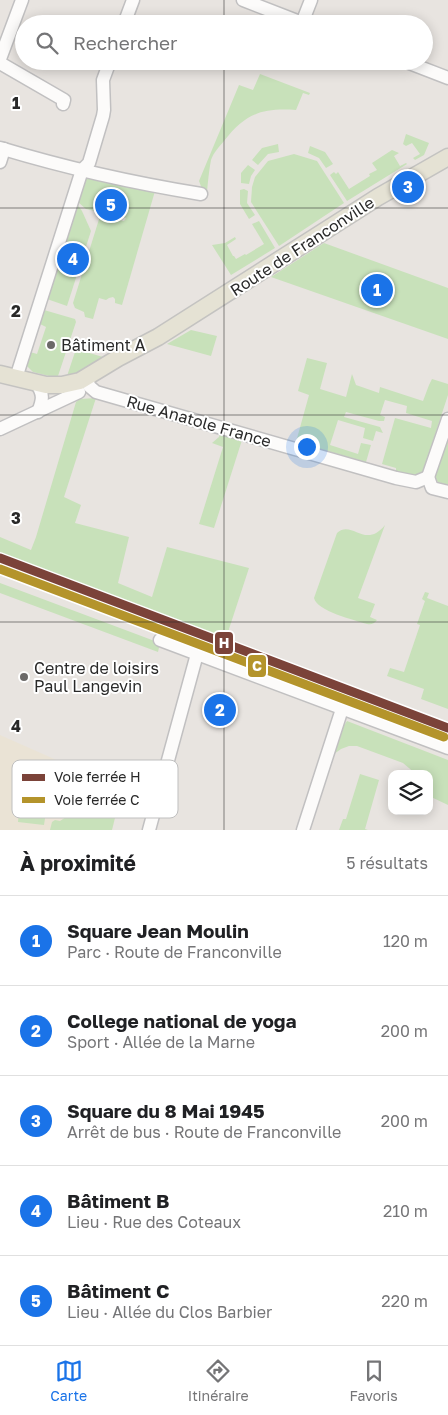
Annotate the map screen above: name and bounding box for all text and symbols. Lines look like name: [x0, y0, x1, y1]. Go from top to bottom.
search box: [15, 15, 433, 70]
icon: search: [33, 29, 61, 57]
text: Rechercher: [73, 31, 178, 54]
text: 1: [12, 93, 20, 113]
pin: 3: [392, 168, 424, 206]
pin: 5: [95, 186, 127, 224]
street label: Route de Franconville: [226, 192, 378, 300]
pin: 4: [57, 240, 89, 278]
pin: 1: [361, 271, 393, 309]
text: 2: [11, 301, 21, 321]
place label: Bâtiment A: [61, 335, 146, 355]
marker: Bâtiment A: [45, 339, 57, 351]
street label: Rue Anatole France: [124, 391, 274, 451]
your location: [294, 434, 320, 460]
text: 3: [11, 508, 21, 528]
line badge: H: [214, 631, 234, 655]
text: H: [219, 634, 229, 651]
line badge: C: [247, 654, 267, 678]
text: C: [252, 657, 262, 674]
place label: Centre de loisirs Paul Langevin: [34, 658, 159, 696]
marker: Centre de loisirs Paul Langevin: [18, 671, 30, 683]
pin: 2: [204, 691, 236, 729]
text: 4: [11, 716, 21, 736]
legend: [12, 760, 178, 818]
text: Voie ferrée H: [54, 768, 141, 785]
map controls: [388, 770, 433, 815]
button: layers: [388, 770, 433, 815]
text: Voie ferrée C: [54, 791, 139, 808]
text: À proximité: [20, 850, 136, 876]
text: 5 résultats: [346, 853, 428, 873]
text: Square Jean Moulin: [67, 919, 249, 942]
text: 1: [32, 931, 40, 951]
text: 120 m: [383, 931, 428, 951]
text: Parc · Route de Franconville: [67, 942, 282, 962]
text: College national de yoga: [67, 1009, 297, 1032]
text: 2: [31, 1021, 41, 1041]
text: 200 m: [381, 1021, 428, 1041]
text: Sport · Allée de la Marne: [67, 1032, 255, 1052]
text: Square du 8 Mai 1945: [67, 1099, 265, 1122]
text: 3: [31, 1111, 41, 1131]
text: 200 m: [381, 1111, 428, 1131]
text: Arrêt de bus · Route de Franconville: [67, 1122, 341, 1142]
text: Bâtiment B: [67, 1189, 169, 1212]
text: 4: [31, 1201, 41, 1221]
text: 210 m: [383, 1201, 428, 1221]
text: Lieu · Rue des Coteaux: [67, 1212, 241, 1232]
text: Bâtiment C: [67, 1279, 169, 1302]
text: 5: [31, 1291, 41, 1311]
text: 220 m: [381, 1291, 428, 1311]
text: Lieu · Allée du Clos Barbier: [67, 1302, 272, 1322]
tab: Carte: [50, 1357, 87, 1404]
tab: Itinéraire: [188, 1357, 249, 1404]
tab: Favoris: [349, 1357, 398, 1404]

